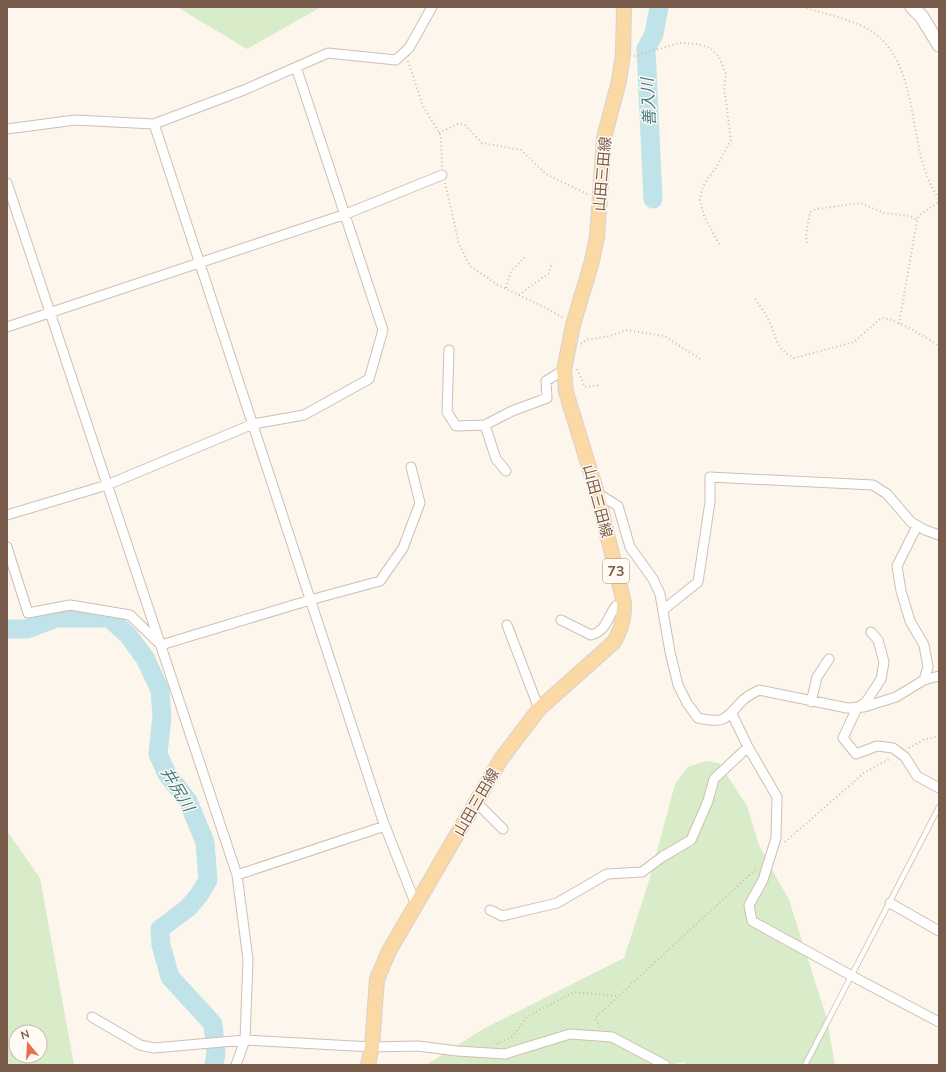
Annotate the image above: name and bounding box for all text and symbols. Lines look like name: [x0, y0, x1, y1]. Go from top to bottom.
water label: 善入川: [637, 76, 659, 126]
street label: 山田三田線: [589, 136, 615, 212]
street label: 山田三田線: [579, 462, 617, 540]
road number: 73: [603, 559, 629, 583]
water label: 井尻川: [157, 763, 200, 816]
street label: 山田三田線: [449, 765, 503, 839]
north arrow: [8, 1024, 48, 1064]
text: N: [19, 1027, 31, 1042]

